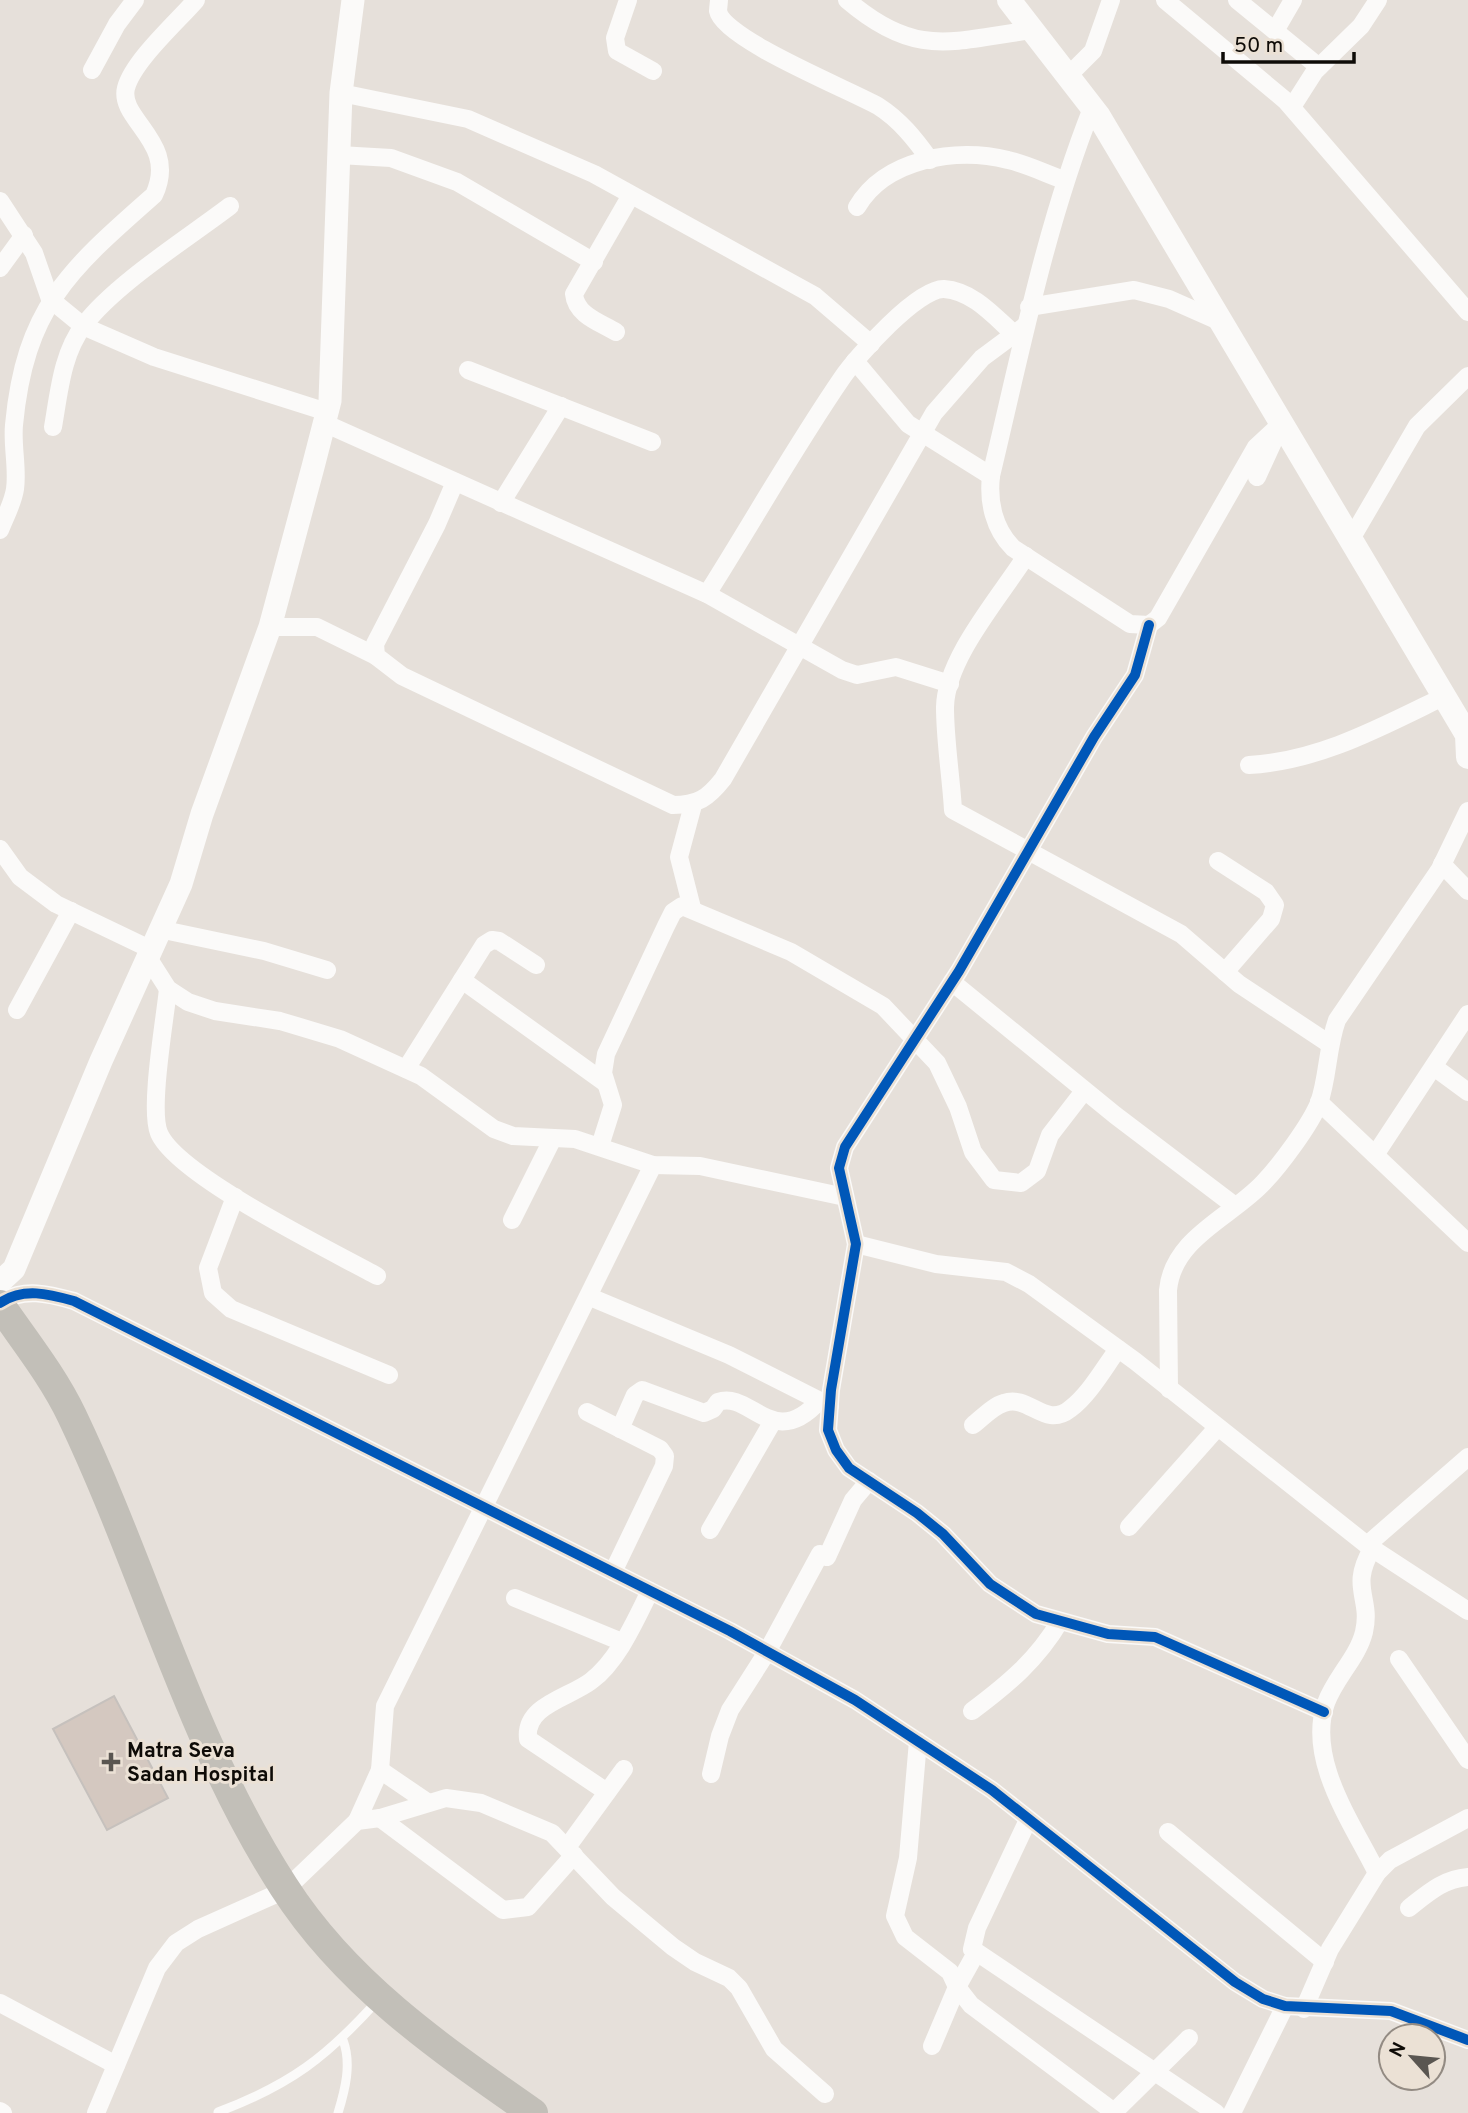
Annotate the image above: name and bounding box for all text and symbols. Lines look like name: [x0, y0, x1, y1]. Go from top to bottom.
scale bar: [1223, 21, 1354, 65]
text: 50 m: [1234, 33, 1283, 60]
place label: Matra Seva Sadan Hospital: [127, 1738, 275, 1789]
marker: Matra Seva Sadan Hospital: [101, 1752, 121, 1772]
north arrow: [1377, 2022, 1447, 2092]
text: N: [1385, 2039, 1412, 2062]

